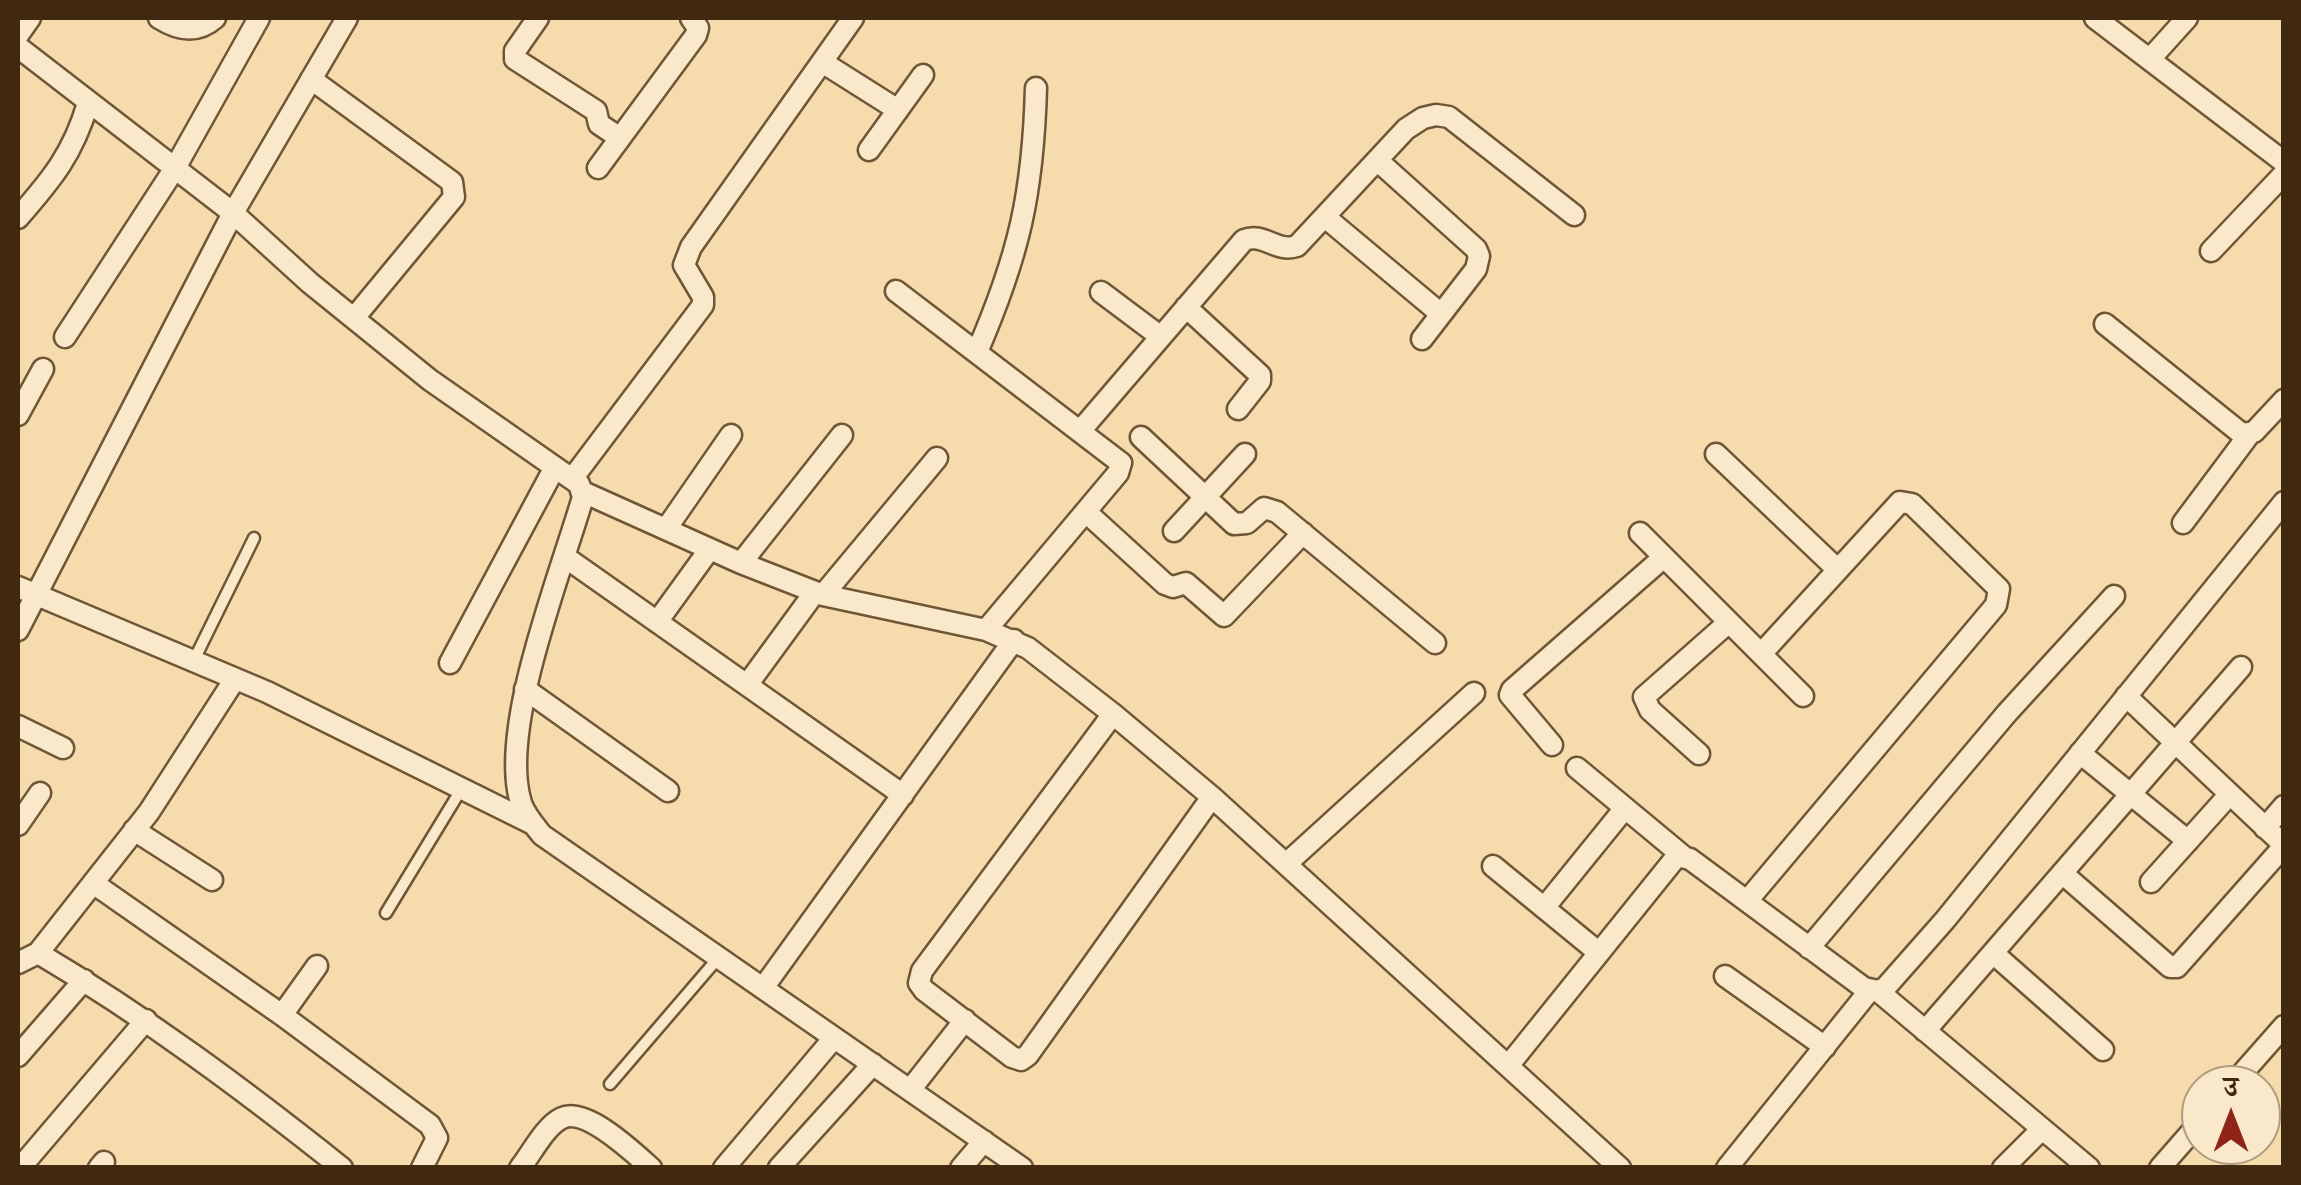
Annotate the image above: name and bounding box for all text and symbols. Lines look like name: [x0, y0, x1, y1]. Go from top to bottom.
north arrow: [2181, 1065, 2281, 1165]
text: उ: [2224, 1069, 2238, 1104]

